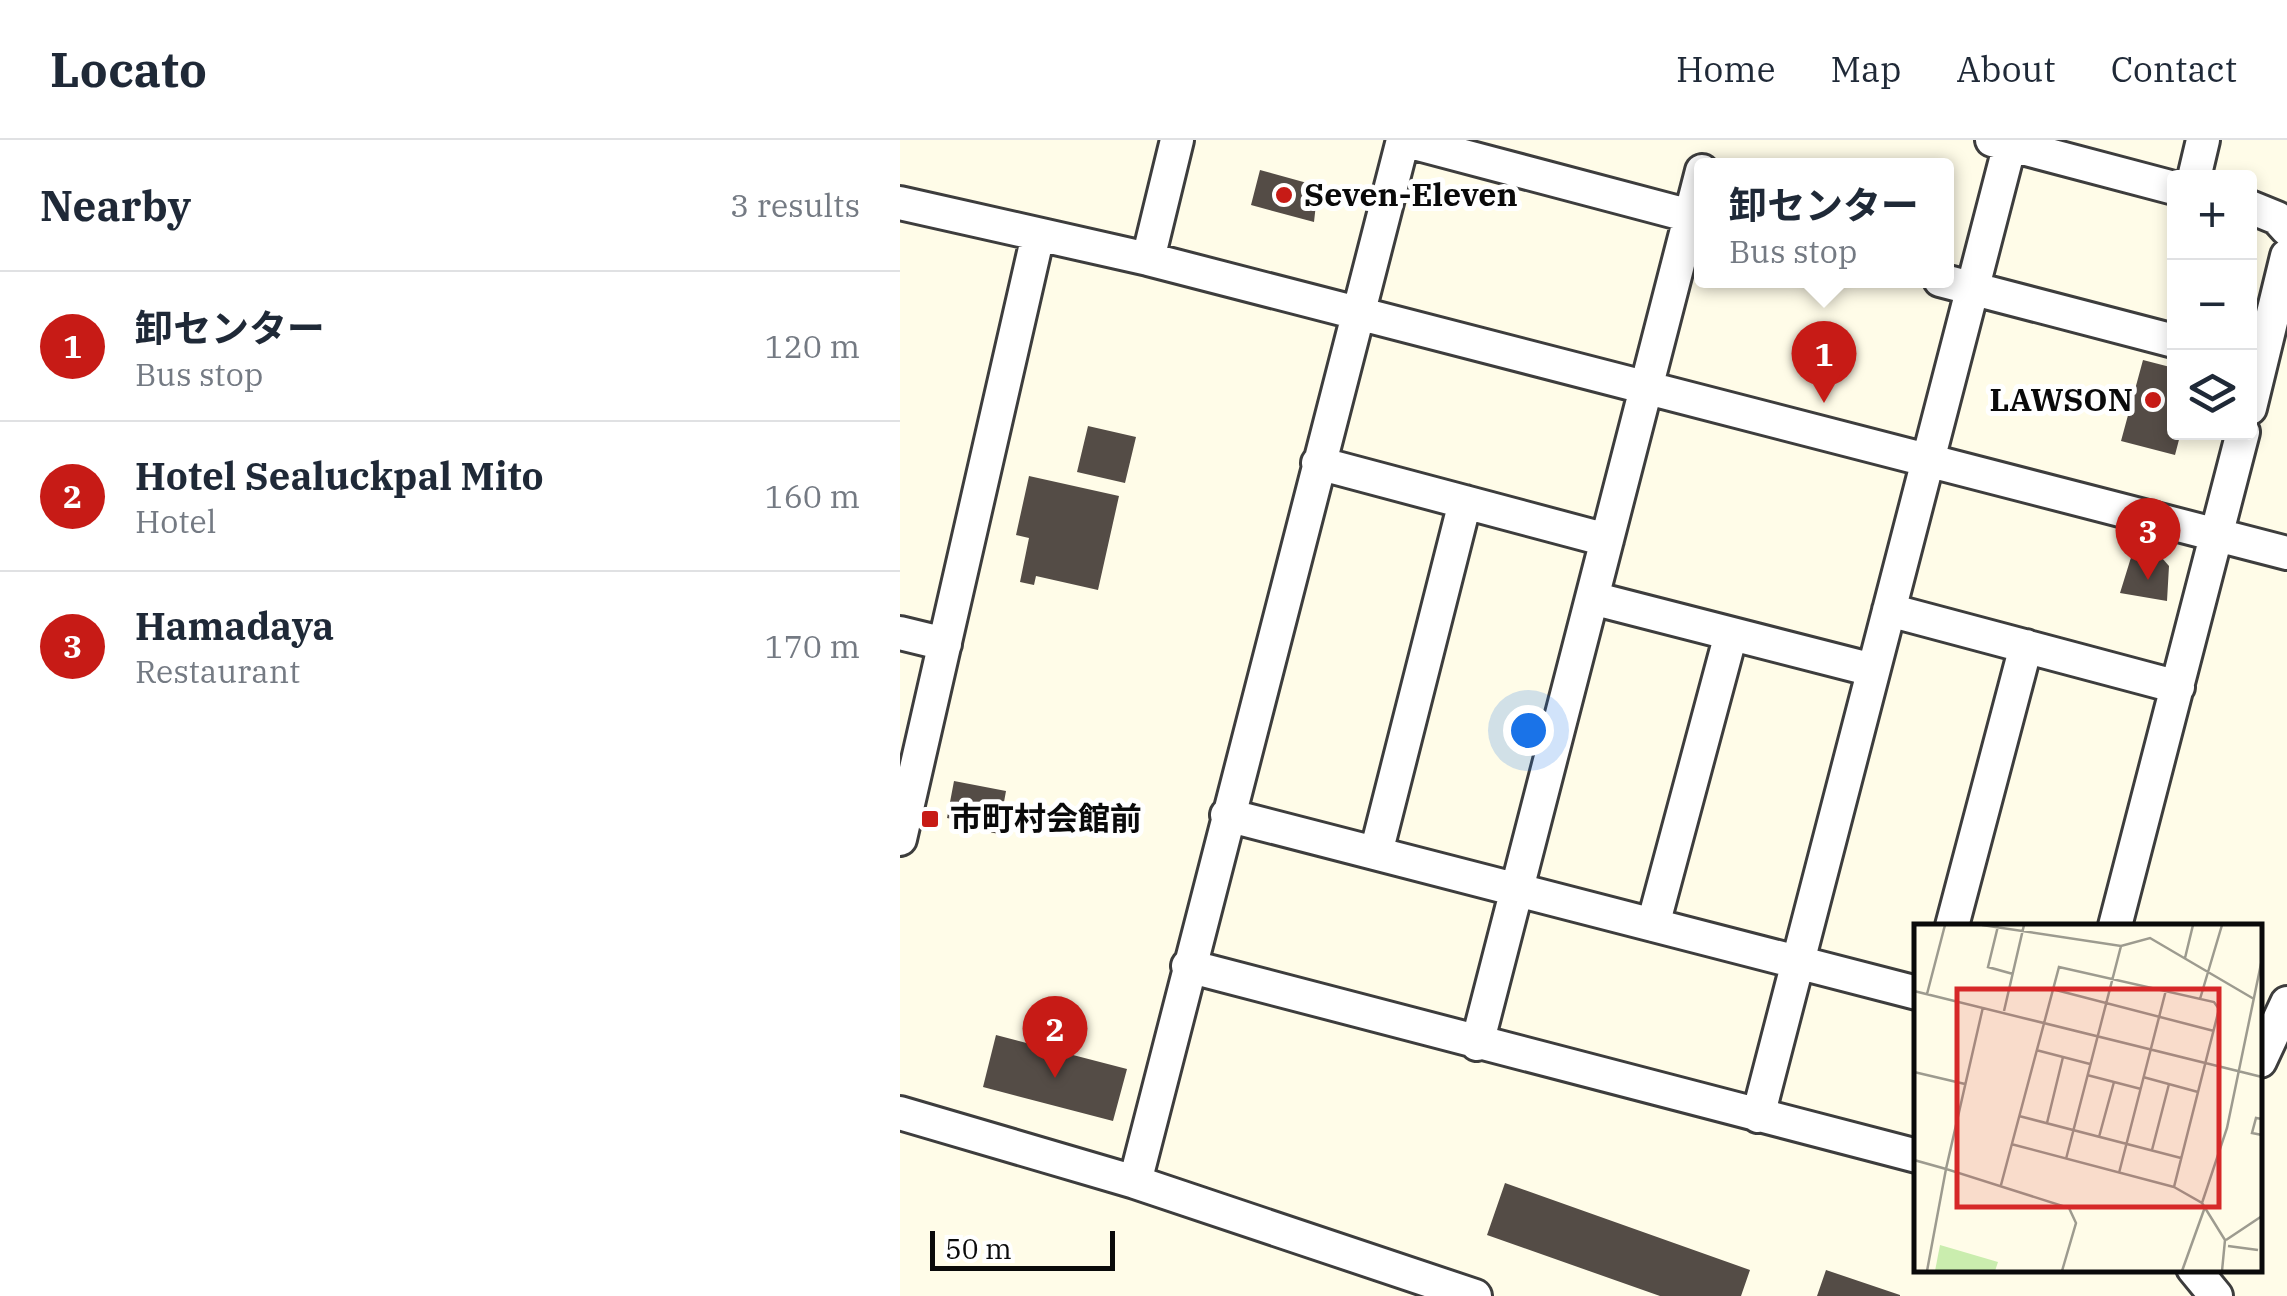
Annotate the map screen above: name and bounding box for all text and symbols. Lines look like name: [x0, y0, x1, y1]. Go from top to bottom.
text: Locato: [50, 38, 207, 100]
text: Home: [1676, 46, 1775, 92]
text: Map: [1830, 46, 1902, 92]
text: About: [1957, 46, 2056, 92]
text: Contact: [2111, 46, 2237, 92]
popup: [1694, 158, 1954, 288]
map controls: [2167, 170, 2257, 440]
button: +: [2167, 170, 2257, 260]
place label: Seven-Eleven: [1304, 173, 1518, 215]
text: Nearby: [40, 178, 191, 233]
text: 卸センター: [1729, 180, 1919, 229]
text: 3 results: [730, 184, 860, 226]
marker: Seven-Eleven: [1273, 184, 1295, 206]
text: Bus stop: [1729, 230, 1857, 272]
button: −: [2167, 260, 2257, 350]
text: 卸センター: [135, 303, 325, 352]
pin: 1: [1792, 320, 1856, 403]
text: 1: [63, 325, 82, 367]
text: 120 m: [764, 325, 860, 367]
button: layers: [2167, 350, 2257, 440]
text: Bus stop: [135, 353, 263, 395]
place label: LAWSON: [1990, 378, 2133, 420]
marker: LAWSON: [2142, 389, 2164, 411]
text: Hotel Sealuckpal Mito: [135, 451, 544, 500]
text: 2: [63, 475, 82, 517]
text: 160 m: [764, 475, 860, 517]
pin: 3: [2116, 498, 2180, 580]
text: Hotel: [135, 500, 216, 542]
text: Hamadaya: [135, 601, 334, 650]
text: 3: [63, 625, 82, 667]
text: 170 m: [764, 625, 860, 667]
text: Restaurant: [135, 650, 300, 692]
your location: [1503, 705, 1554, 756]
place label: 市町村会館前: [950, 797, 1142, 839]
marker: 市町村会館前: [919, 808, 941, 830]
inset map: [1914, 924, 2262, 1271]
pin: 2: [1022, 996, 1088, 1078]
scale bar: [930, 1226, 1115, 1270]
text: 50 m: [945, 1230, 1012, 1267]

